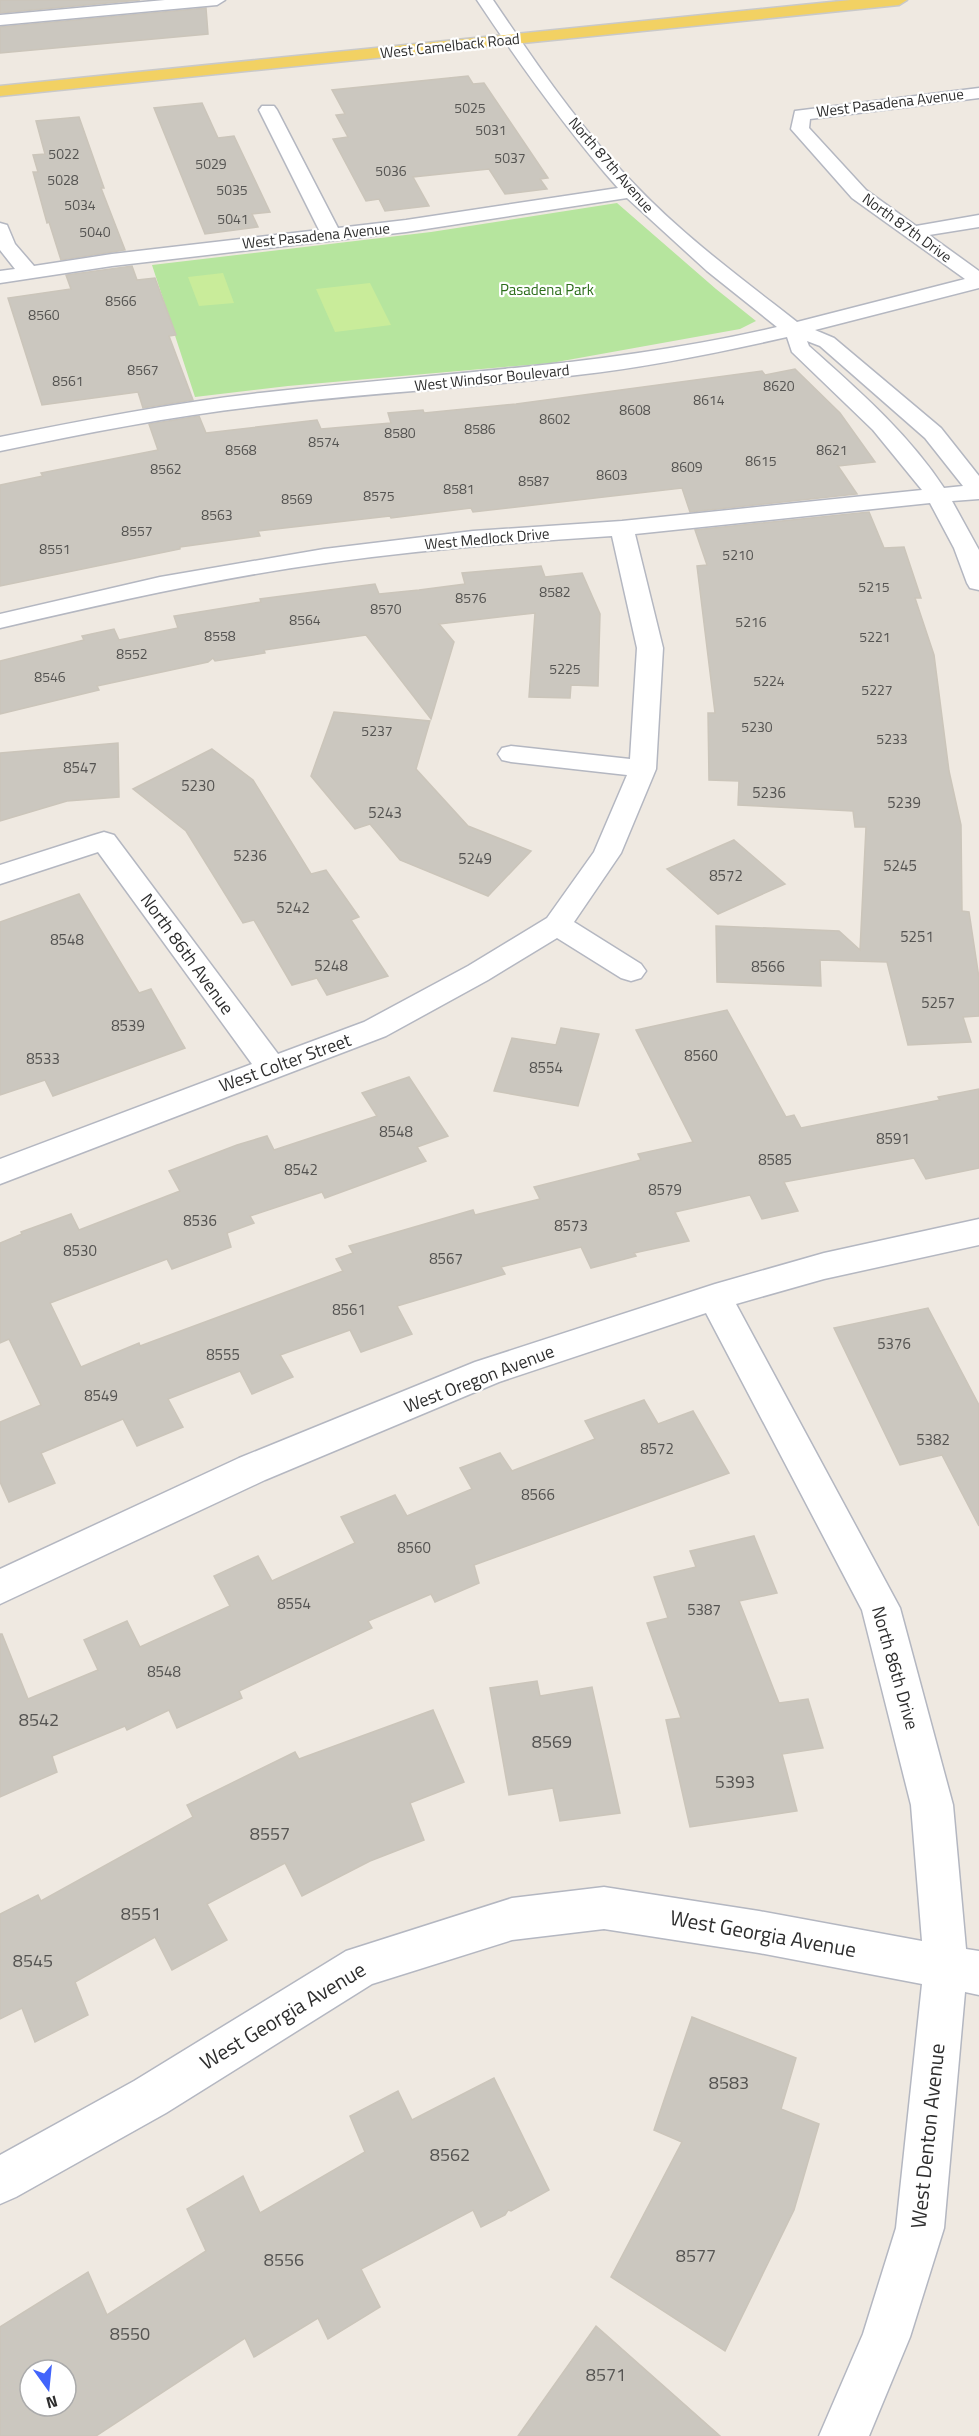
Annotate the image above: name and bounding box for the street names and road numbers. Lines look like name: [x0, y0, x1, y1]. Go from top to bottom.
street label: West Camelback Road: [379, 27, 521, 64]
street label: West Pasadena Avenue: [815, 82, 965, 123]
street label: North 87th Avenue: [563, 112, 659, 218]
street label: North 87th Drive: [858, 187, 957, 268]
street label: West Pasadena Avenue: [241, 216, 391, 255]
street label: West Windsor Boulevard: [413, 358, 571, 397]
street label: West Medlock Drive: [424, 522, 550, 555]
street label: North 86th Avenue: [134, 887, 241, 1020]
street label: West Colter Street: [215, 1026, 355, 1099]
street label: West Oregon Avenue: [400, 1337, 558, 1420]
street label: North 86th Drive: [865, 1603, 926, 1733]
street label: West Georgia Avenue: [668, 1901, 859, 1965]
street label: West Georgia Avenue: [193, 1953, 372, 2077]
street label: West Denton Avenue: [901, 2042, 953, 2230]

